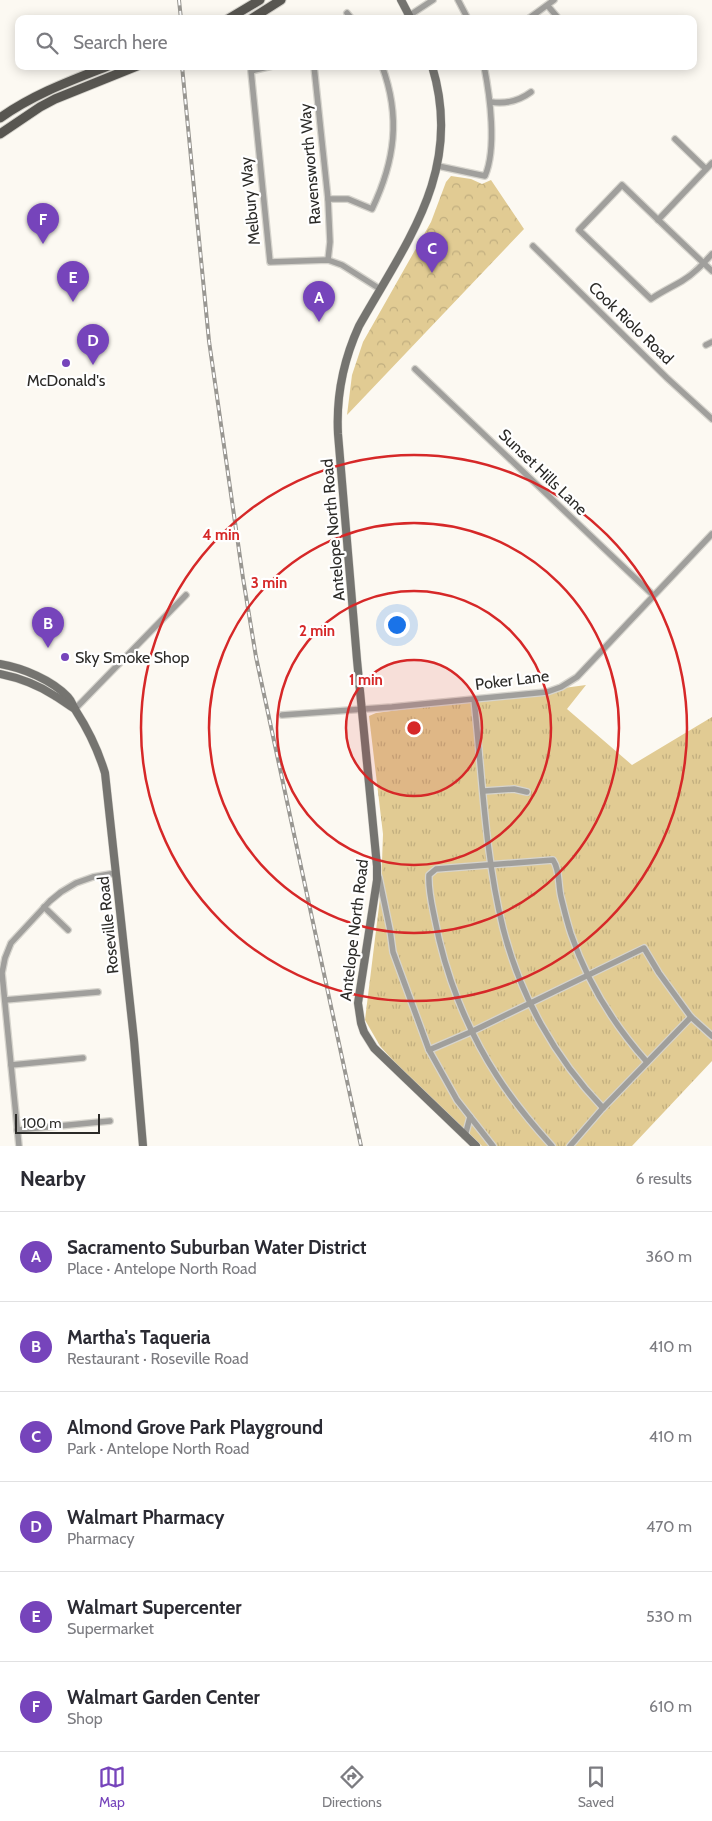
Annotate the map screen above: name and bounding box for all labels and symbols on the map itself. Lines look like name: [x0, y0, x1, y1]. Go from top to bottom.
street label: Ravensworth Way: [295, 103, 325, 225]
street label: Melbury Way: [236, 156, 264, 246]
pin: F: [27, 203, 59, 244]
pin: C: [416, 232, 448, 273]
pin: E: [57, 261, 89, 302]
street label: Cook Riolo Road: [585, 278, 677, 368]
pin: A: [303, 281, 335, 322]
pin: D: [77, 324, 109, 365]
marker: McDonald's: [60, 357, 72, 369]
place label: McDonald's: [27, 371, 106, 390]
street label: Sunset Hills Lane: [495, 425, 591, 519]
street label: Antelope North Road: [317, 458, 349, 602]
text: 4 min: [202, 526, 240, 544]
text: 3 min: [251, 574, 287, 592]
pin: B: [32, 607, 64, 648]
your location: [384, 612, 410, 638]
text: 2 min: [299, 622, 335, 640]
place label: Sky Smoke Shop: [75, 648, 190, 667]
marker: Sky Smoke Shop: [59, 651, 71, 663]
street label: Poker Lane: [474, 666, 550, 694]
text: 1 min: [349, 671, 383, 689]
centre of rings: [405, 719, 423, 737]
street label: Antelope North Road: [336, 858, 372, 1002]
street label: Roseville Road: [93, 875, 123, 975]
scale bar: [15, 1111, 100, 1134]

